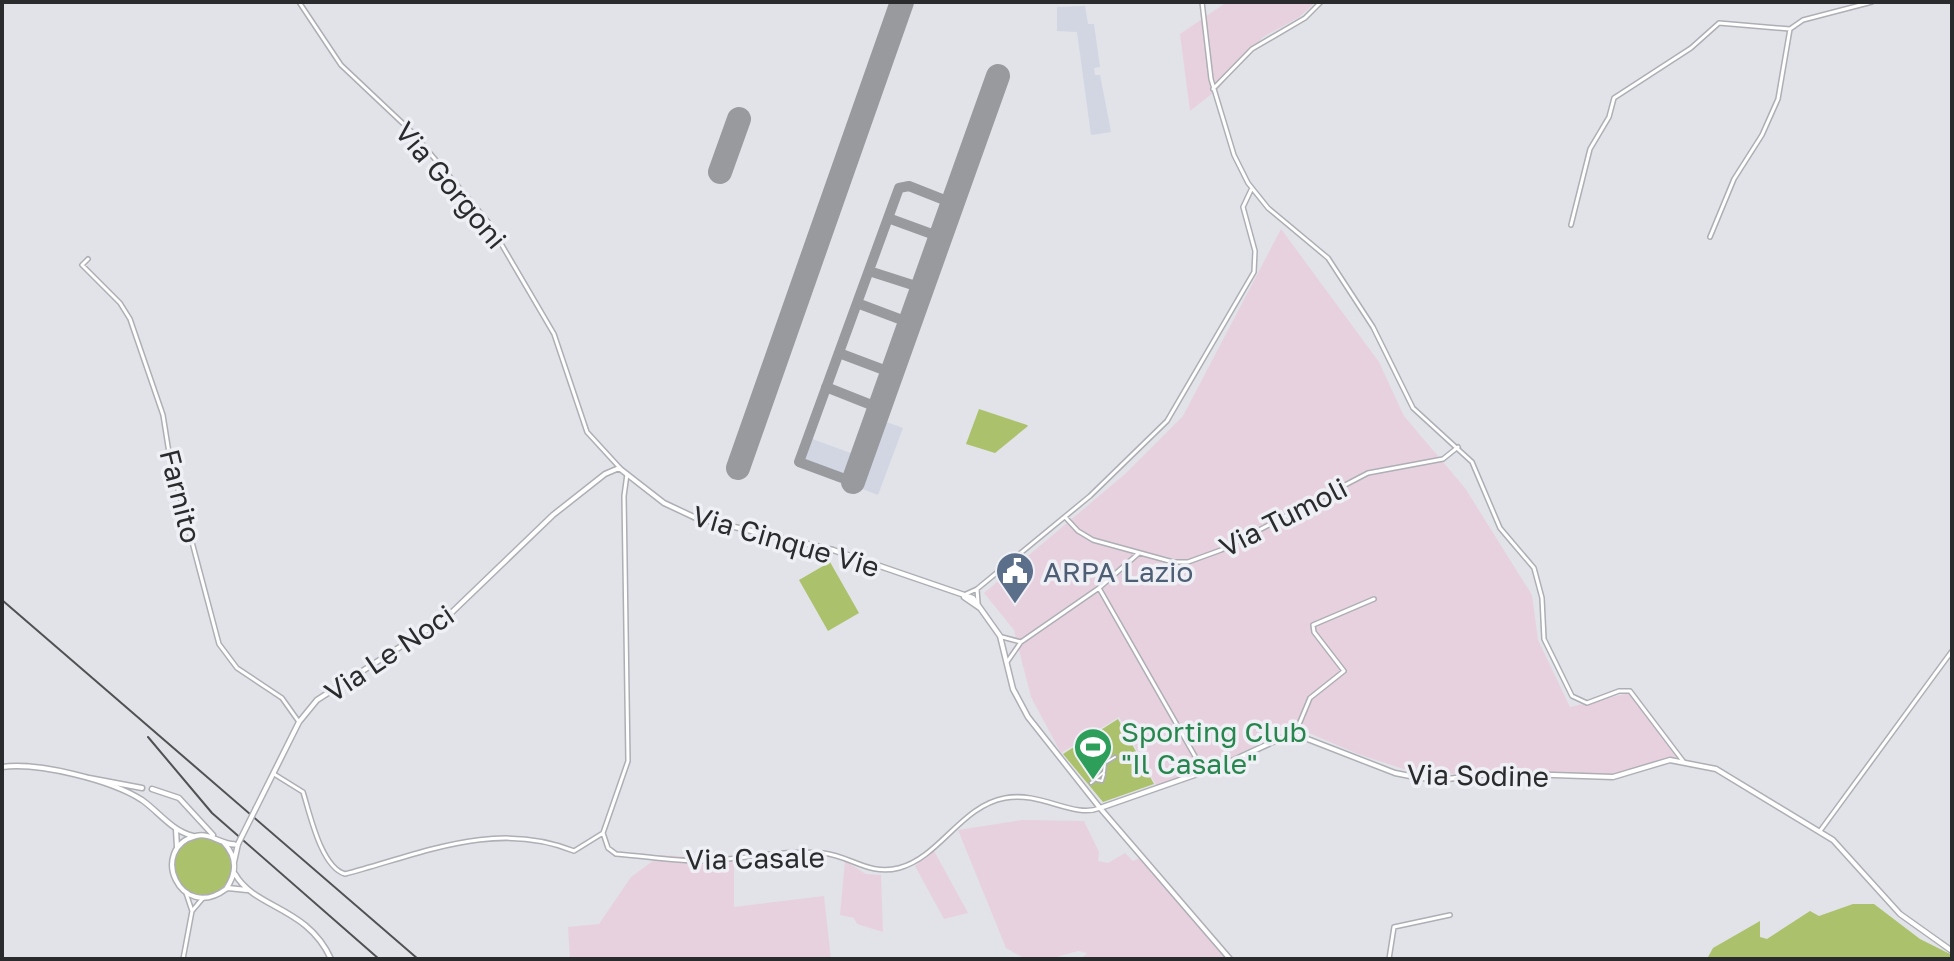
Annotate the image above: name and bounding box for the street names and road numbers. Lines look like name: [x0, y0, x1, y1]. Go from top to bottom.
street label: Via Gorgoni: [389, 115, 513, 255]
street label: Farnito: [153, 446, 209, 546]
street label: Via Tumoli: [1214, 471, 1352, 563]
street label: Via Cinque Vie: [689, 499, 883, 583]
street label: Via Le Noci: [318, 598, 460, 708]
street label: Via Sodine: [1407, 757, 1549, 793]
street label: Via Casale: [685, 840, 825, 876]

